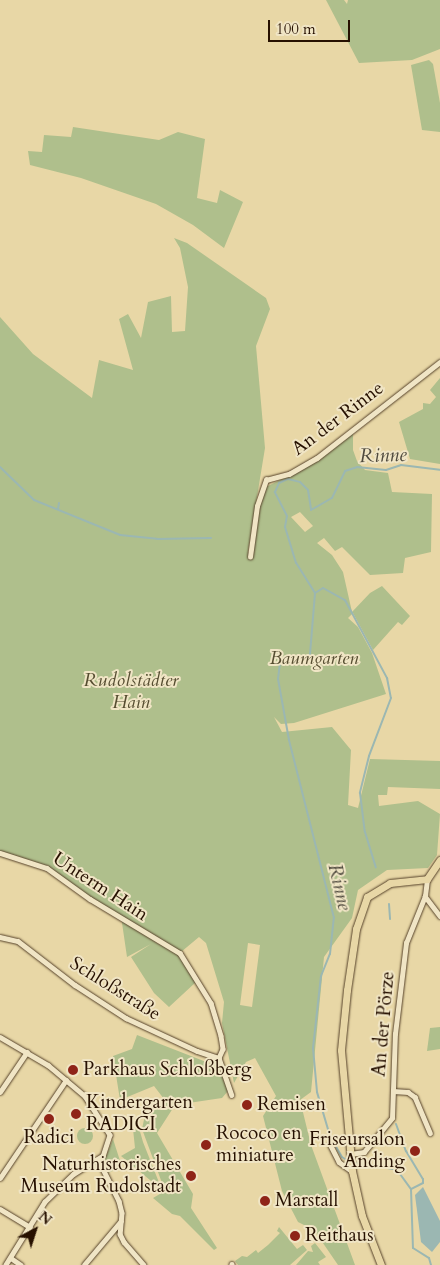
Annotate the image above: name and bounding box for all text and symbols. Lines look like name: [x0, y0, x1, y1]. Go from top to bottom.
scale bar: [270, 10, 352, 42]
text: 100 m: [276, 19, 316, 39]
street label: An der Rinne: [288, 377, 388, 461]
water label: Rinne: [359, 442, 407, 468]
park label: Baumgarten: [269, 648, 359, 670]
park label: Rudolstädter Hain: [83, 670, 179, 714]
street label: Unterm Hain: [48, 848, 152, 926]
water label: Rinne: [323, 861, 357, 913]
street label: Schloßstraße: [66, 952, 164, 1026]
street label: An der Pörze: [368, 970, 400, 1078]
place label: Parkhaus Schloßberg: [83, 1059, 252, 1081]
marker: Parkhaus Schloßberg: [67, 1064, 79, 1076]
place label: Kindergarten RADICI: [86, 1092, 193, 1136]
place label: Remisen: [257, 1094, 326, 1116]
marker: Remisen: [241, 1099, 253, 1111]
marker: Kindergarten RADICI: [70, 1108, 82, 1120]
marker: Radici: [43, 1113, 55, 1125]
place label: Rococo en miniature: [216, 1123, 302, 1167]
place label: Radici: [24, 1127, 74, 1149]
place label: Friseursalon Anding: [309, 1129, 405, 1173]
marker: Rococo en miniature: [200, 1139, 212, 1151]
marker: Friseursalon Anding: [409, 1145, 421, 1157]
place label: Naturhistorisches Museum Rudolstadt: [21, 1154, 181, 1198]
marker: Naturhistorisches Museum Rudolstadt: [185, 1170, 197, 1182]
place label: Marstall: [275, 1190, 338, 1212]
marker: Marstall: [259, 1195, 271, 1207]
north arrow: [10, 1205, 60, 1255]
text: N: [34, 1207, 56, 1229]
place label: Reithaus: [305, 1225, 374, 1247]
marker: Reithaus: [289, 1230, 301, 1242]

